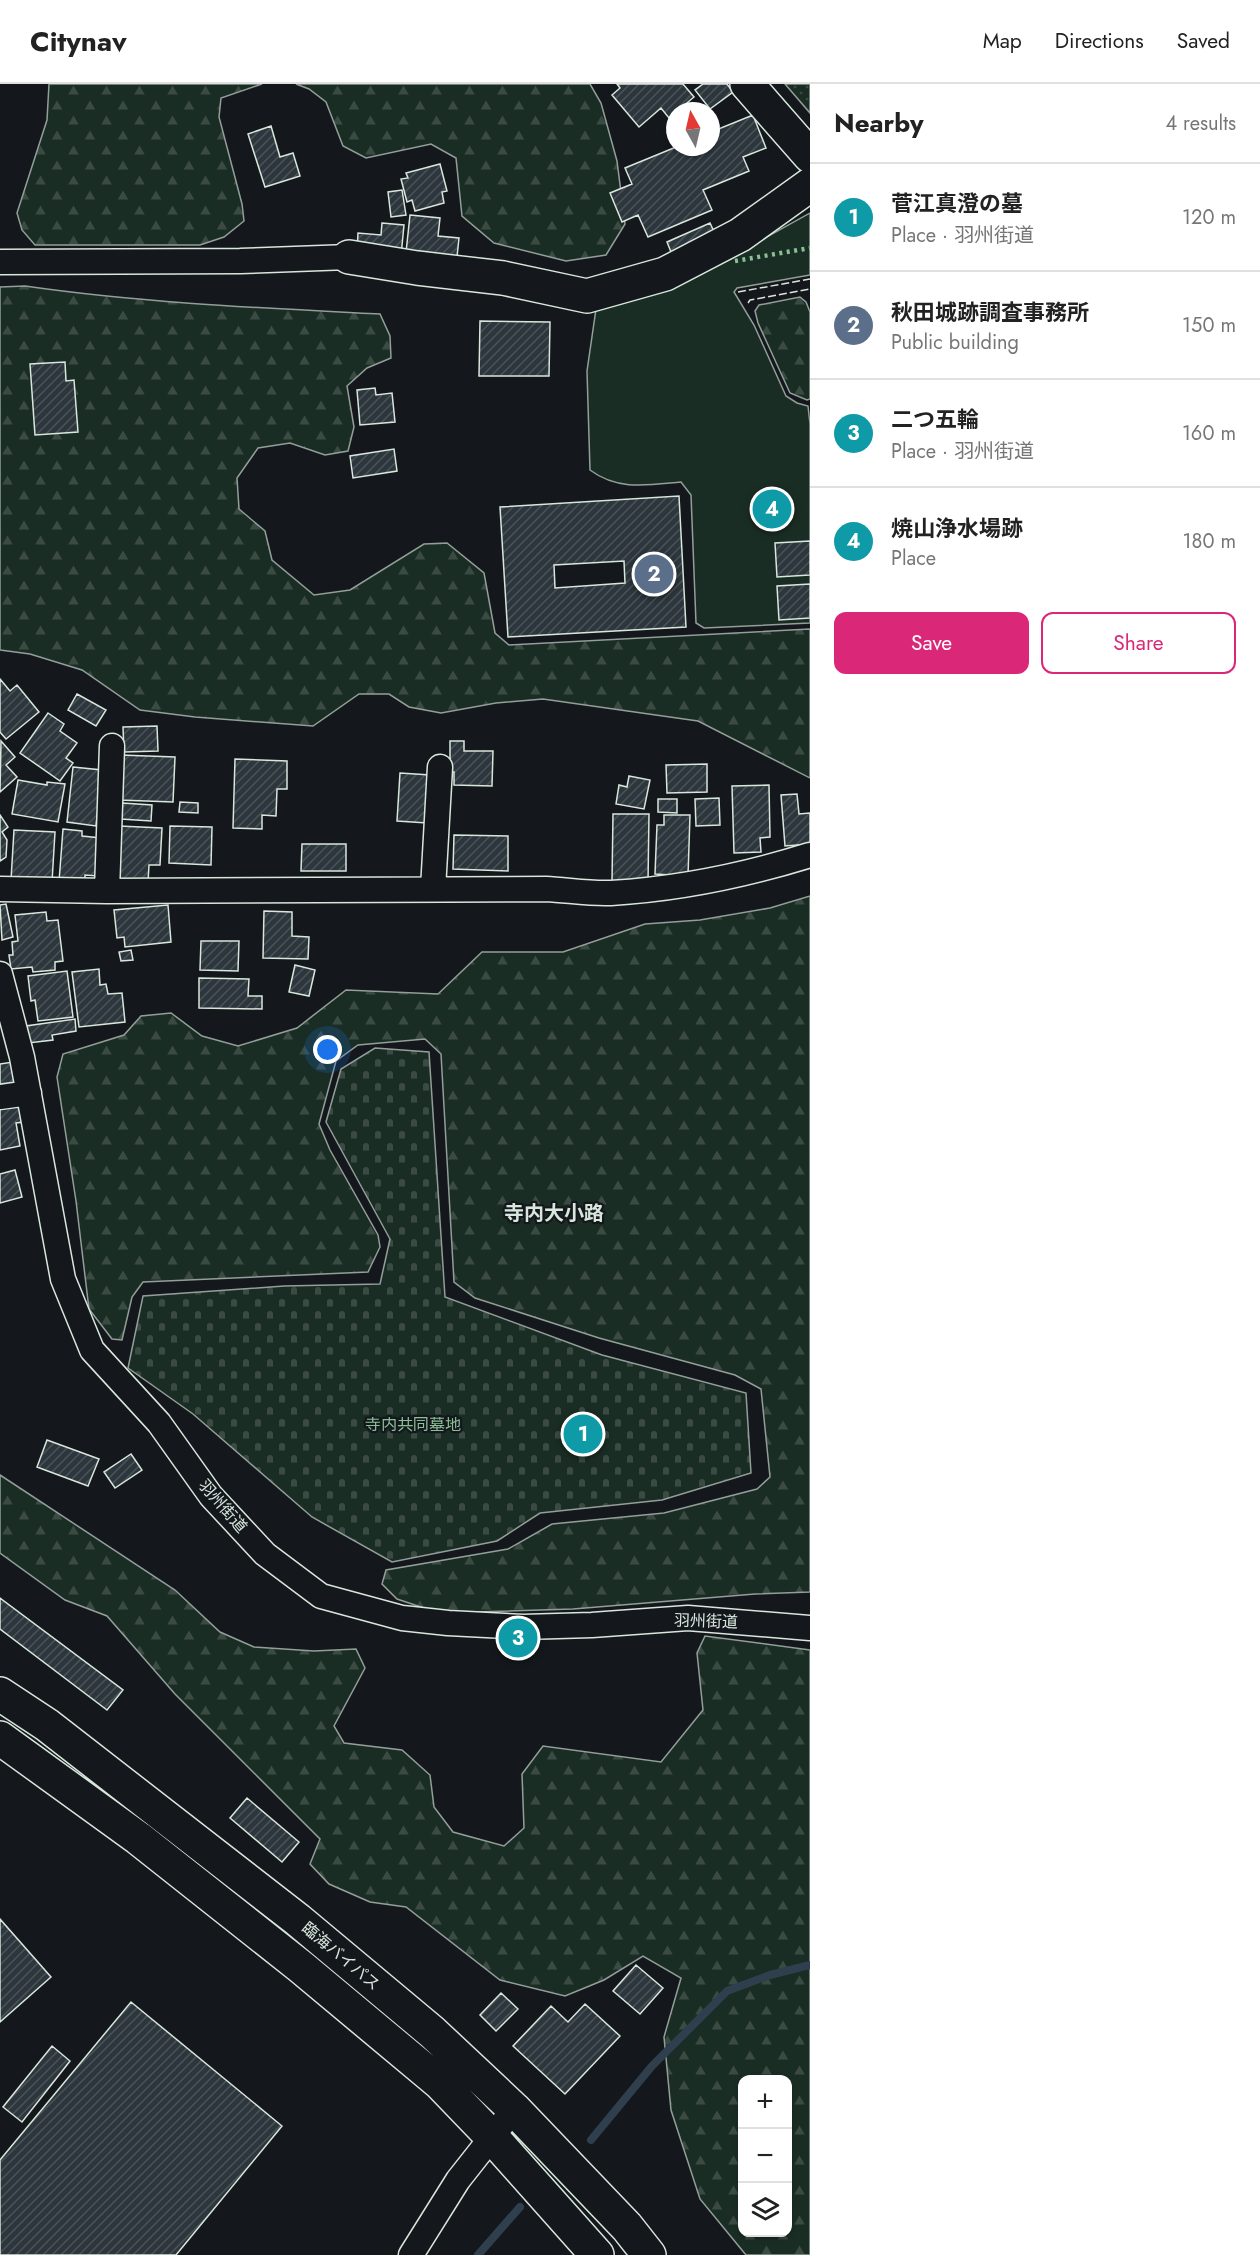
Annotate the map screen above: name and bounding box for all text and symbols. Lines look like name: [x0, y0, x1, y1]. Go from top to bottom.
text: Citynav: [30, 21, 127, 62]
text: Map: [983, 26, 1022, 56]
text: Directions: [1055, 26, 1144, 56]
text: Saved: [1177, 26, 1230, 56]
north arrow: [666, 102, 720, 156]
text: Nearby: [834, 104, 923, 142]
text: 4 results: [1165, 109, 1236, 138]
text: 菅江真澄の墓: [891, 187, 1023, 219]
text: 1: [848, 203, 859, 232]
text: 120 m: [1182, 203, 1236, 232]
text: Place · 羽州街道: [891, 221, 1034, 250]
text: 秋田城跡調査事務所: [891, 296, 1089, 328]
text: 2: [847, 311, 860, 340]
text: 150 m: [1182, 311, 1236, 340]
text: Public building: [891, 328, 1019, 357]
text: 二つ五輪: [891, 403, 979, 435]
text: 3: [847, 419, 860, 448]
text: 160 m: [1182, 419, 1236, 448]
text: Place · 羽州街道: [891, 437, 1034, 466]
pin: 4: [752, 486, 792, 532]
text: 焼山浄水場跡: [891, 512, 1023, 544]
text: 4: [847, 527, 860, 556]
text: 180 m: [1182, 527, 1236, 556]
text: Place: [891, 544, 936, 573]
pin: 2: [634, 552, 674, 596]
button: Save: [834, 612, 1029, 674]
button: Share: [1041, 612, 1236, 674]
your location: [313, 1035, 342, 1064]
district label: 寺内大小路: [504, 1199, 604, 1228]
pin: 1: [564, 1412, 602, 1456]
park label: 寺内共同墓地: [365, 1413, 461, 1436]
street label: 羽州街道: [193, 1474, 253, 1538]
street label: 羽州街道: [674, 1608, 738, 1634]
pin: 3: [498, 1616, 538, 1660]
street label: 臨海バイパス: [297, 1916, 385, 1996]
map controls: [738, 2075, 792, 2237]
button: +: [738, 2075, 792, 2129]
button: −: [738, 2129, 792, 2183]
button: layers: [738, 2183, 792, 2237]

